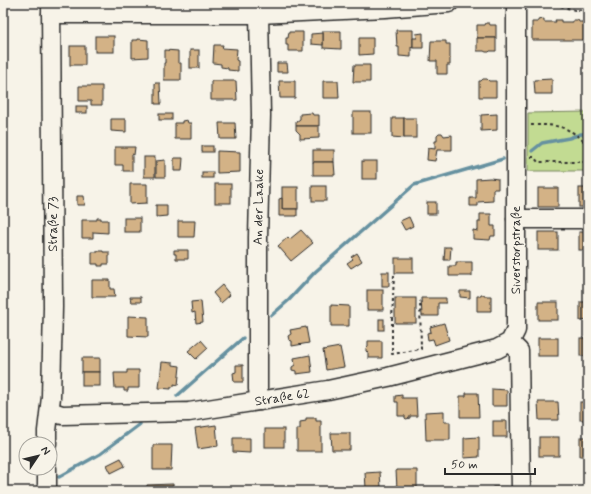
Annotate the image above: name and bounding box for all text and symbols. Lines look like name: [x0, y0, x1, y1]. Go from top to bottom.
street label: An der Laake: [250, 168, 268, 245]
street label: Straße 73: [45, 196, 62, 252]
street label: Siverstorpstraße: [508, 206, 525, 294]
street label: Straße 62: [253, 385, 311, 410]
north arrow: [18, 436, 58, 476]
text: N: [38, 444, 53, 458]
scale bar: [445, 450, 535, 476]
text: 50 m: [451, 457, 478, 473]

